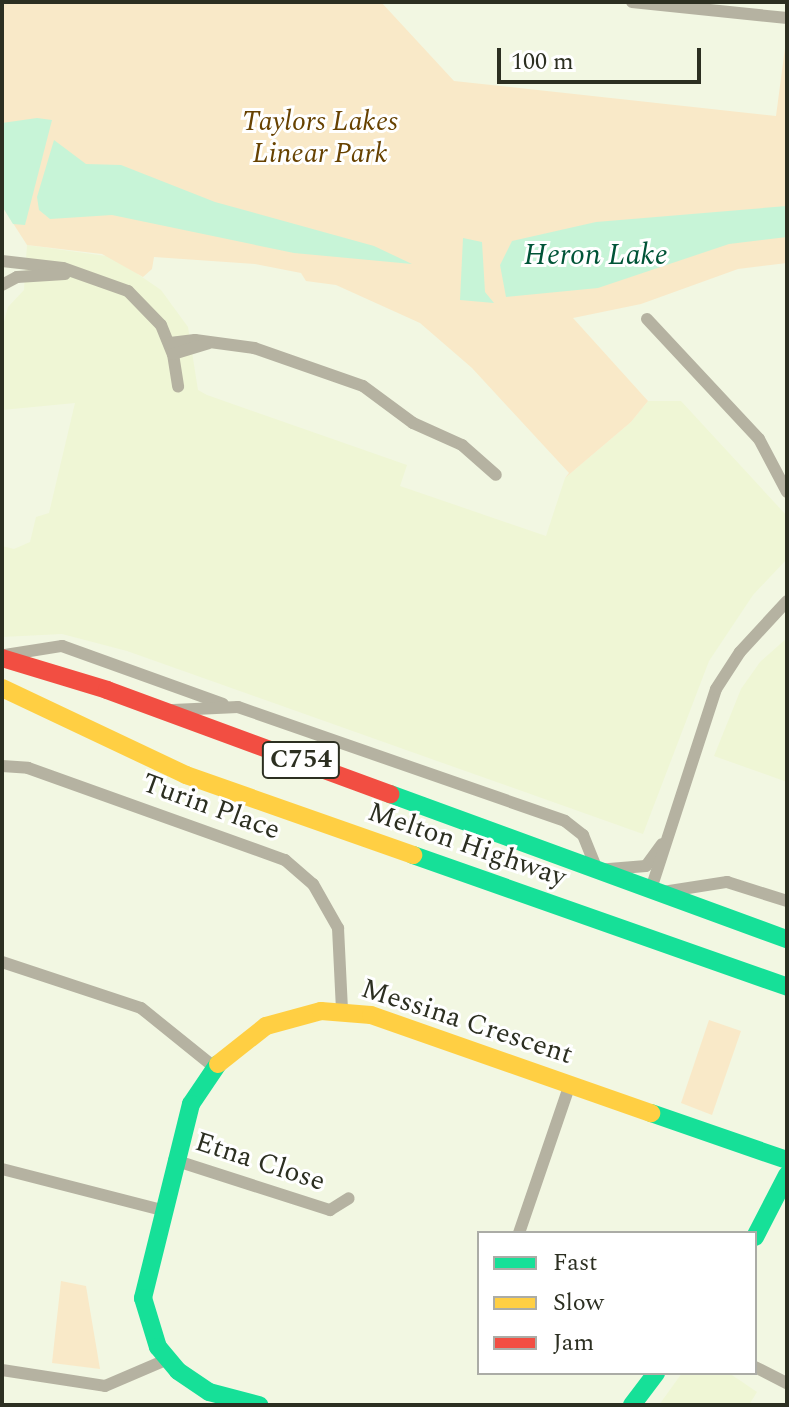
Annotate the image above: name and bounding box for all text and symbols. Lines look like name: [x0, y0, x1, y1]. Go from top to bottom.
scale bar: [501, 32, 705, 82]
text: 100 m: [511, 44, 574, 80]
park label: Taylors Lakes Linear Park: [242, 105, 398, 171]
water label: Heron Lake: [524, 237, 668, 273]
road number: C754: [261, 738, 341, 782]
street label: Turin Place: [137, 767, 285, 847]
street label: Melton Highway: [363, 795, 571, 895]
street label: Messina Crescent: [357, 972, 577, 1072]
street label: Etna Close: [191, 1125, 329, 1199]
legend: [477, 1231, 757, 1375]
text: Fast: [553, 1245, 598, 1281]
text: Slow: [553, 1285, 604, 1321]
text: Jam: [553, 1325, 594, 1361]

